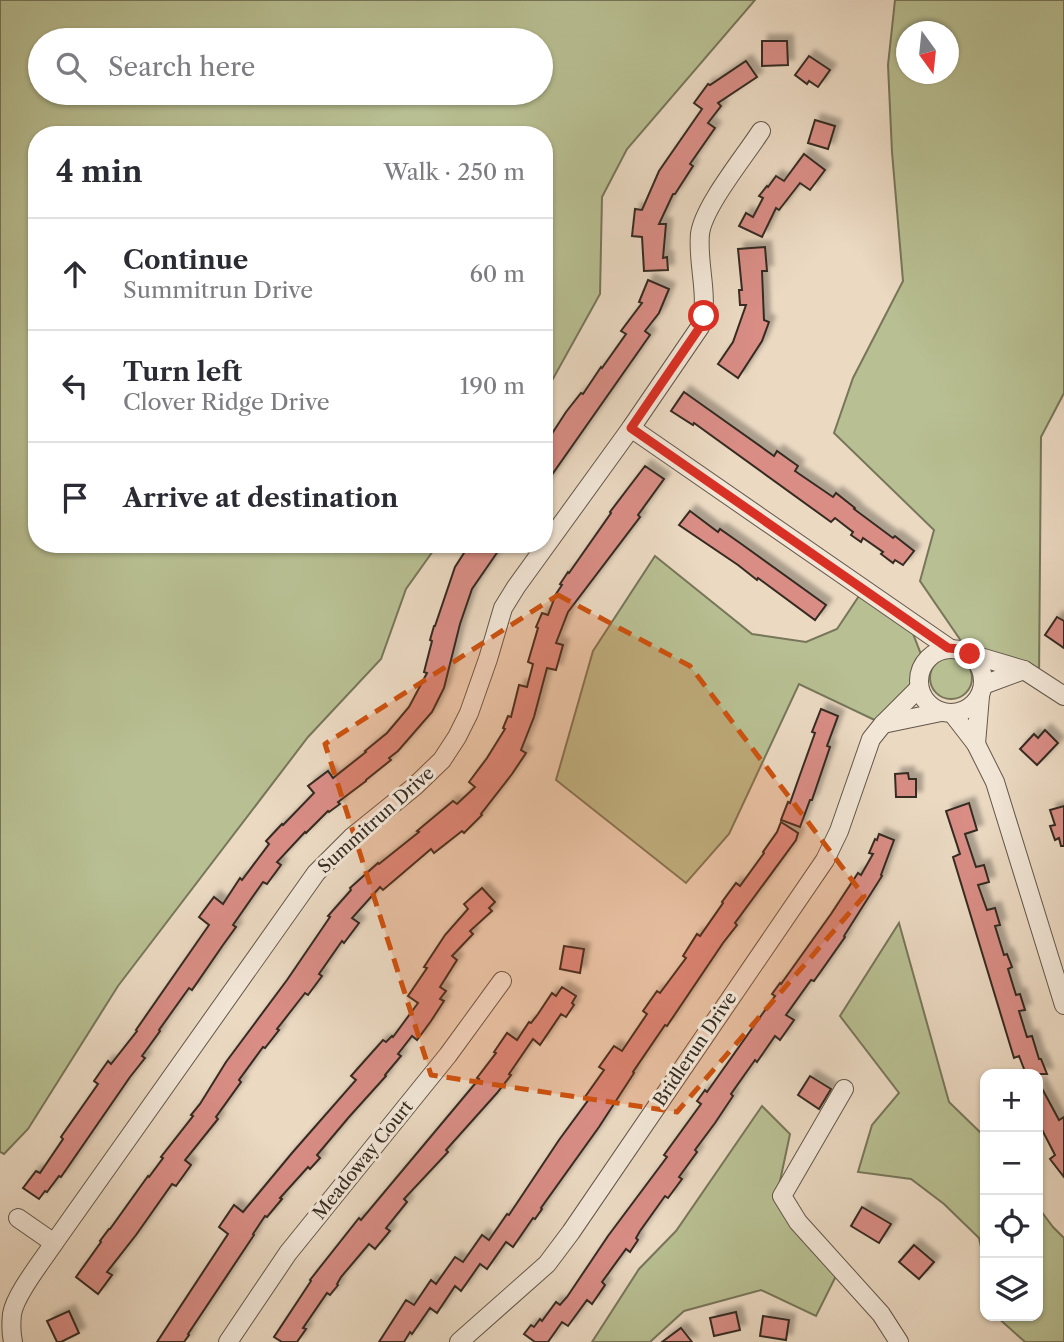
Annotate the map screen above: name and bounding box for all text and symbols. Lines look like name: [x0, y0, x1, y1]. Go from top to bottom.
north arrow: [896, 21, 959, 84]
search box: [28, 28, 553, 105]
icon: search: [52, 48, 90, 86]
text: Search here: [108, 51, 255, 83]
text: 4 min: [56, 153, 142, 190]
text: Walk · 250 m: [384, 158, 525, 186]
text: Continue: [123, 244, 248, 276]
icon: ahead: [56, 255, 94, 293]
text: 60 m: [469, 260, 525, 288]
text: Summitrun Drive: [123, 276, 313, 304]
route start: [688, 300, 719, 331]
text: Turn left: [123, 356, 242, 388]
icon: left: [56, 367, 94, 405]
text: 190 m: [460, 372, 525, 400]
text: Clover Ridge Drive: [123, 388, 330, 416]
icon: arrive: [56, 479, 94, 517]
text: Arrive at destination: [123, 482, 398, 514]
route end: [954, 638, 985, 669]
street label: Summitrun Drive: [313, 762, 439, 878]
street label: Bridlerun Drive: [649, 988, 741, 1110]
map controls: [980, 1069, 1043, 1321]
button: +: [980, 1069, 1043, 1132]
street label: Meadoway Court: [308, 1096, 418, 1224]
button: −: [980, 1132, 1043, 1195]
button: locate: [980, 1195, 1043, 1258]
button: layers: [980, 1258, 1043, 1321]

